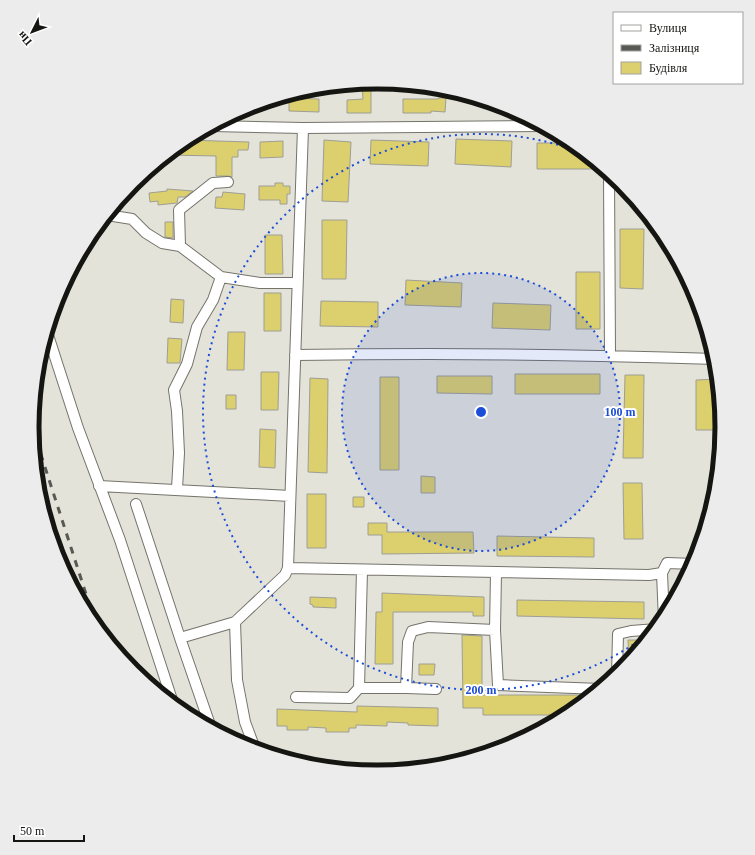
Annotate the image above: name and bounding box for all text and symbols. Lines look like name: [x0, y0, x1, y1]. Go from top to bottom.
north arrow: [12, 12, 52, 52]
legend: [613, 12, 743, 84]
text: Вулиця: [649, 21, 687, 35]
text: Пн: [15, 29, 34, 48]
text: Залізниця: [649, 41, 700, 55]
text: Будівля: [649, 61, 688, 75]
centre of rings: [474, 405, 488, 419]
text: 100 m: [605, 405, 636, 419]
text: 200 m: [466, 683, 497, 697]
scale bar: [14, 817, 84, 843]
text: 50 m: [20, 824, 45, 838]

